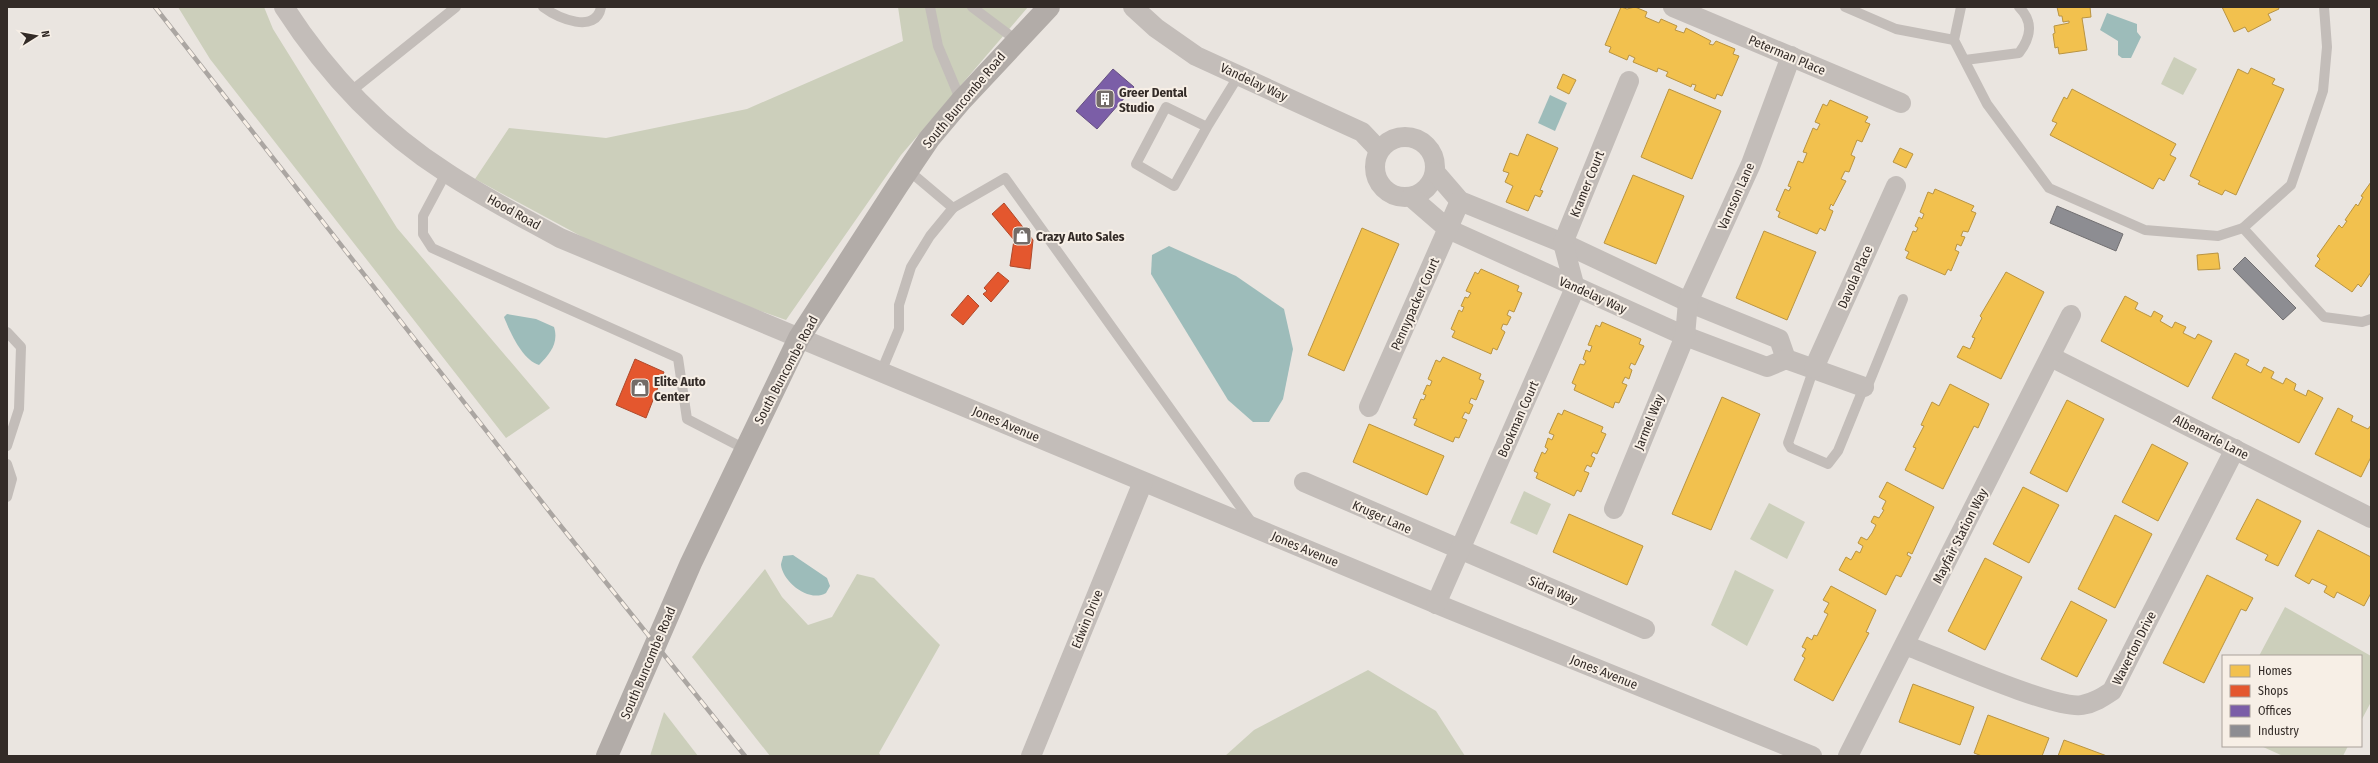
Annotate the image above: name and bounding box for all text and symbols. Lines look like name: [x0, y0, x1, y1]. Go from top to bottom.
north arrow: [16, 16, 56, 56]
text: N: [38, 30, 52, 39]
street label: Peterman Place: [1746, 32, 1828, 78]
street label: South Buncombe Road: [920, 49, 1008, 151]
street label: Vandelay Way: [1218, 60, 1290, 104]
place label: Greer Dental Studio: [1119, 85, 1188, 115]
building icon: Greer Dental Studio: [1094, 88, 1116, 110]
street label: Kramer Court: [1567, 148, 1607, 219]
street label: Varnson Lane: [1715, 160, 1757, 232]
street label: Hood Road: [485, 191, 543, 233]
shop icon: Crazy Auto Sales: [1011, 225, 1033, 247]
place label: Crazy Auto Sales: [1036, 229, 1125, 244]
street label: Davola Place: [1835, 243, 1875, 311]
street label: Pennypacker Court: [1388, 255, 1442, 353]
street label: Vandelay Way: [1557, 273, 1629, 317]
street label: South Buncombe Road: [751, 313, 821, 427]
place label: Elite Auto Center: [654, 374, 706, 404]
shop icon: Elite Auto Center: [629, 377, 651, 399]
street label: Bookman Court: [1494, 378, 1542, 459]
street label: Jarmel Way: [1631, 392, 1667, 452]
street label: Jones Avenue: [970, 403, 1042, 445]
street label: Albemarle Lane: [2171, 412, 2251, 462]
street label: Mayfair Station Way: [1930, 486, 1991, 586]
street label: Kruger Lane: [1350, 497, 1414, 537]
street label: Jones Avenue: [1269, 528, 1341, 570]
street label: Sidra Way: [1526, 573, 1580, 607]
street label: Edwin Drive: [1068, 587, 1106, 651]
street label: South Buncombe Road: [618, 605, 678, 721]
street label: Waverton Drive: [2109, 609, 2159, 687]
street label: Jones Avenue: [1568, 652, 1640, 692]
legend: [2222, 655, 2362, 747]
text: Homes: [2258, 664, 2292, 678]
text: Shops: [2258, 684, 2288, 698]
text: Offices: [2258, 704, 2291, 718]
text: Industry: [2258, 724, 2299, 738]

